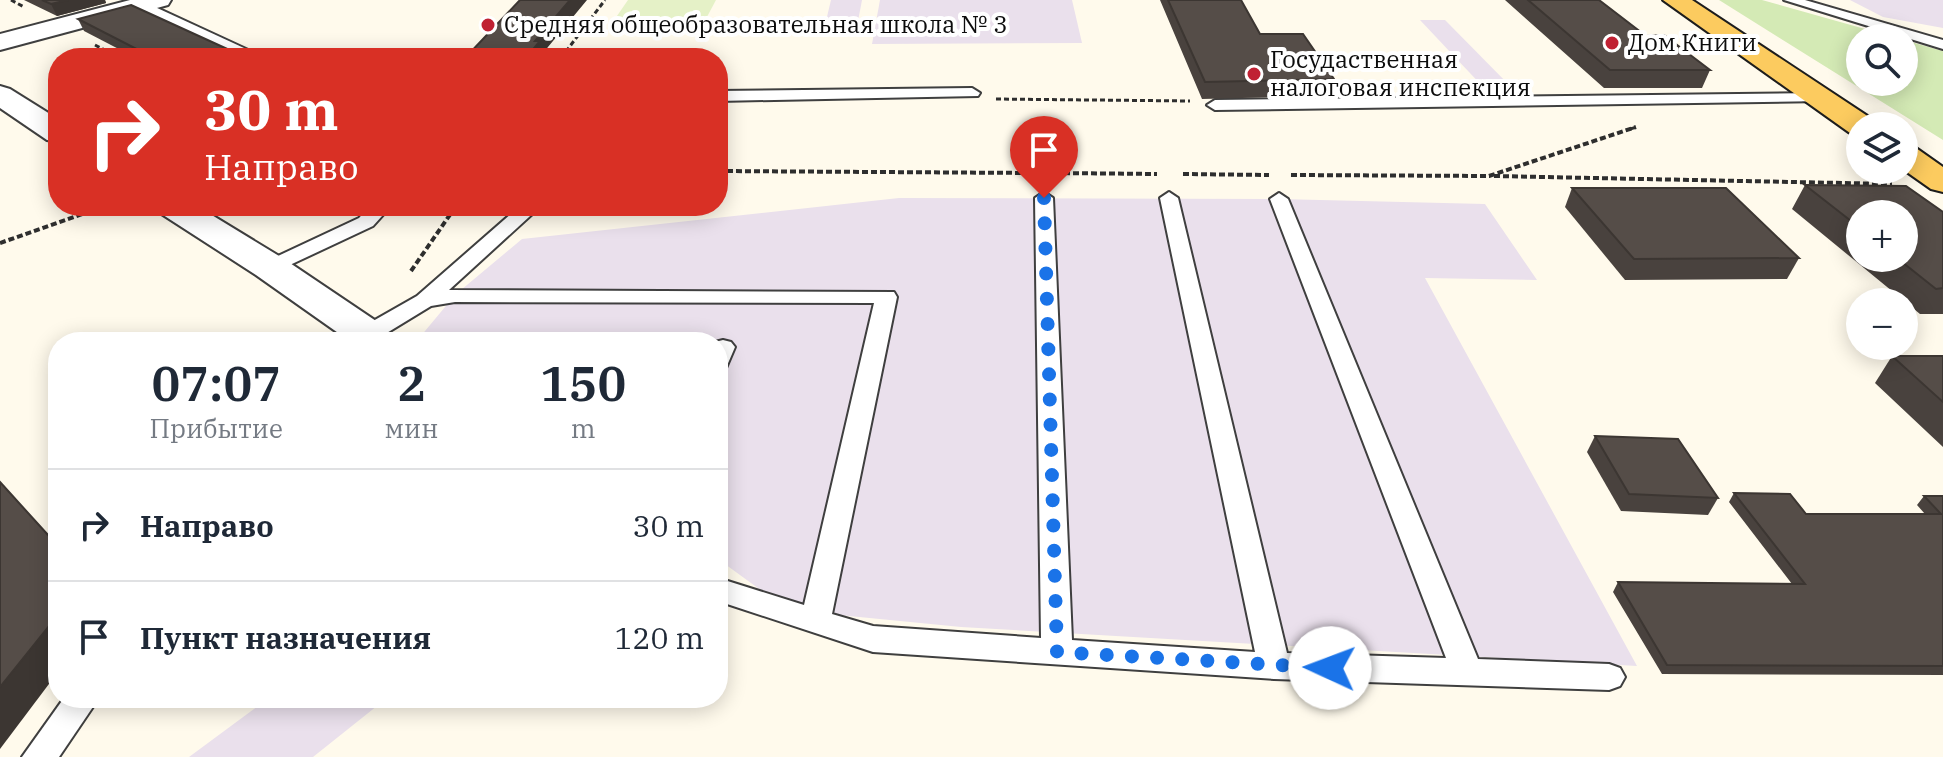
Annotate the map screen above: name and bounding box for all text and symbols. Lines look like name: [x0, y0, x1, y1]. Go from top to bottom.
place label: Средняя общеобразовательная школа № 3: [504, 8, 1008, 40]
marker: Средняя общеобразовательная школа № 3: [479, 16, 497, 34]
map controls: [1846, 24, 1918, 360]
button: search: [1846, 24, 1918, 96]
place label: Дом Книги: [1628, 26, 1757, 58]
marker: Дом Книги: [1603, 34, 1621, 52]
place label: Госудаственная налоговая инспекция: [1270, 43, 1531, 103]
marker: Госудаственная налоговая инспекция: [1245, 65, 1263, 83]
text: 30 m: [204, 73, 339, 145]
icon: right: [72, 80, 176, 184]
button: layers: [1846, 112, 1918, 184]
pin: [1010, 116, 1078, 198]
icon: arrive: [1022, 128, 1066, 172]
text: Направо: [204, 143, 359, 190]
button: +: [1846, 200, 1918, 272]
button: −: [1846, 288, 1918, 360]
text: 07:07: [151, 352, 281, 414]
text: 2: [397, 352, 426, 414]
text: 150: [540, 352, 626, 414]
text: Прибытие: [150, 411, 283, 445]
text: мин: [385, 411, 438, 445]
text: m: [571, 411, 596, 445]
icon: right: [72, 503, 116, 547]
text: Направо: [140, 506, 274, 545]
text: 30 m: [632, 506, 704, 545]
icon: arrive: [72, 615, 116, 659]
text: Пункт назначения: [140, 618, 431, 657]
text: 120 m: [614, 618, 704, 657]
position arrow: [1288, 626, 1372, 710]

